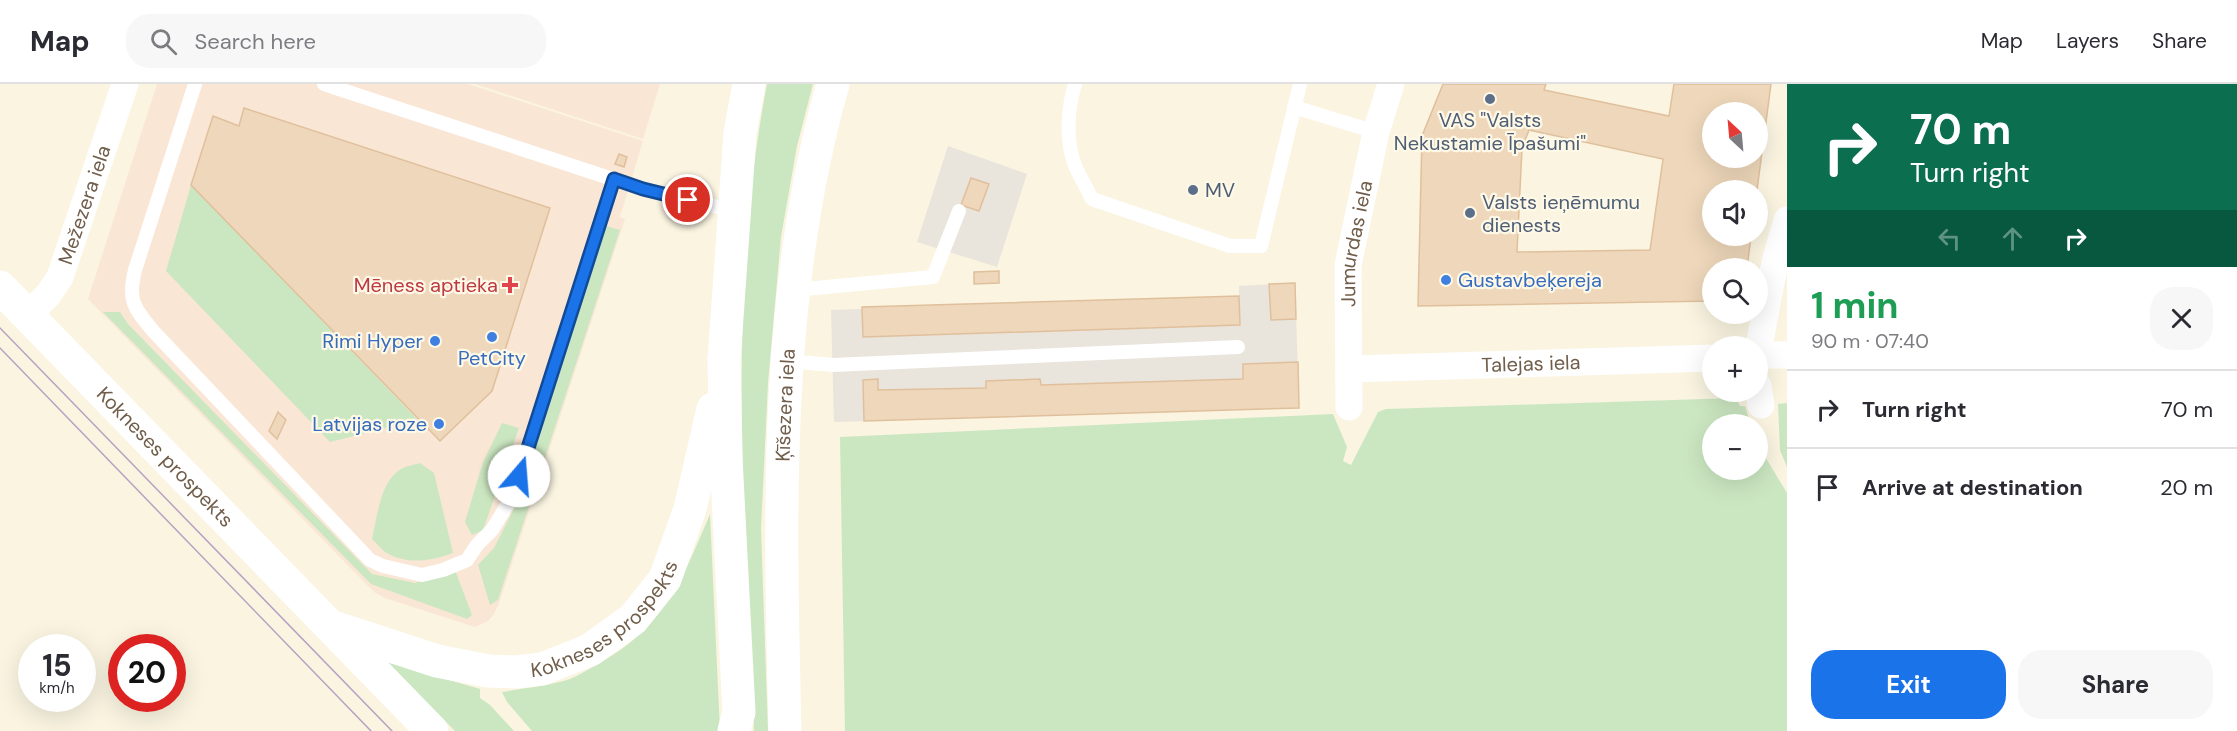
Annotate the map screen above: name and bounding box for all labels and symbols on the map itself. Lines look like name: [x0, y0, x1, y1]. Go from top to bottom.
marker: VAS "Valsts Nekustamie Īpašumi": [1483, 92, 1497, 106]
north arrow: [1702, 102, 1768, 168]
place label: VAS "Valsts Nekustamie Īpašumi": [1394, 107, 1586, 156]
street label: Mežezera iela: [52, 142, 116, 268]
pin: [662, 174, 713, 225]
place label: MV: [1205, 177, 1235, 203]
street label: Jumurdas iela: [1335, 178, 1378, 307]
marker: MV: [1186, 183, 1200, 197]
place label: Valsts ieņēmumu dienests: [1482, 189, 1640, 238]
marker: Valsts ieņēmumu dienests: [1463, 206, 1477, 220]
place label: Gustavbeķereja: [1458, 267, 1602, 293]
place label: Mēness aptieka: [354, 272, 498, 298]
marker: Gustavbeķereja: [1439, 273, 1453, 287]
marker: Mēness aptieka: [503, 278, 517, 292]
place label: Rimi Hyper: [322, 328, 423, 354]
marker: PetCity: [485, 330, 499, 344]
marker: Rimi Hyper: [428, 334, 442, 348]
place label: PetCity: [458, 345, 526, 371]
street label: Ķīšezera iela: [770, 348, 801, 462]
street label: Talejas iela: [1481, 349, 1581, 378]
street label: Kokneses prospekts: [91, 381, 239, 533]
place label: Latvijas roze: [312, 411, 427, 437]
marker: Latvijas roze: [432, 417, 446, 431]
position arrow: [487, 444, 551, 508]
street label: Kokneses prospekts: [529, 557, 684, 683]
speed limit sign: 20: [108, 634, 186, 712]

